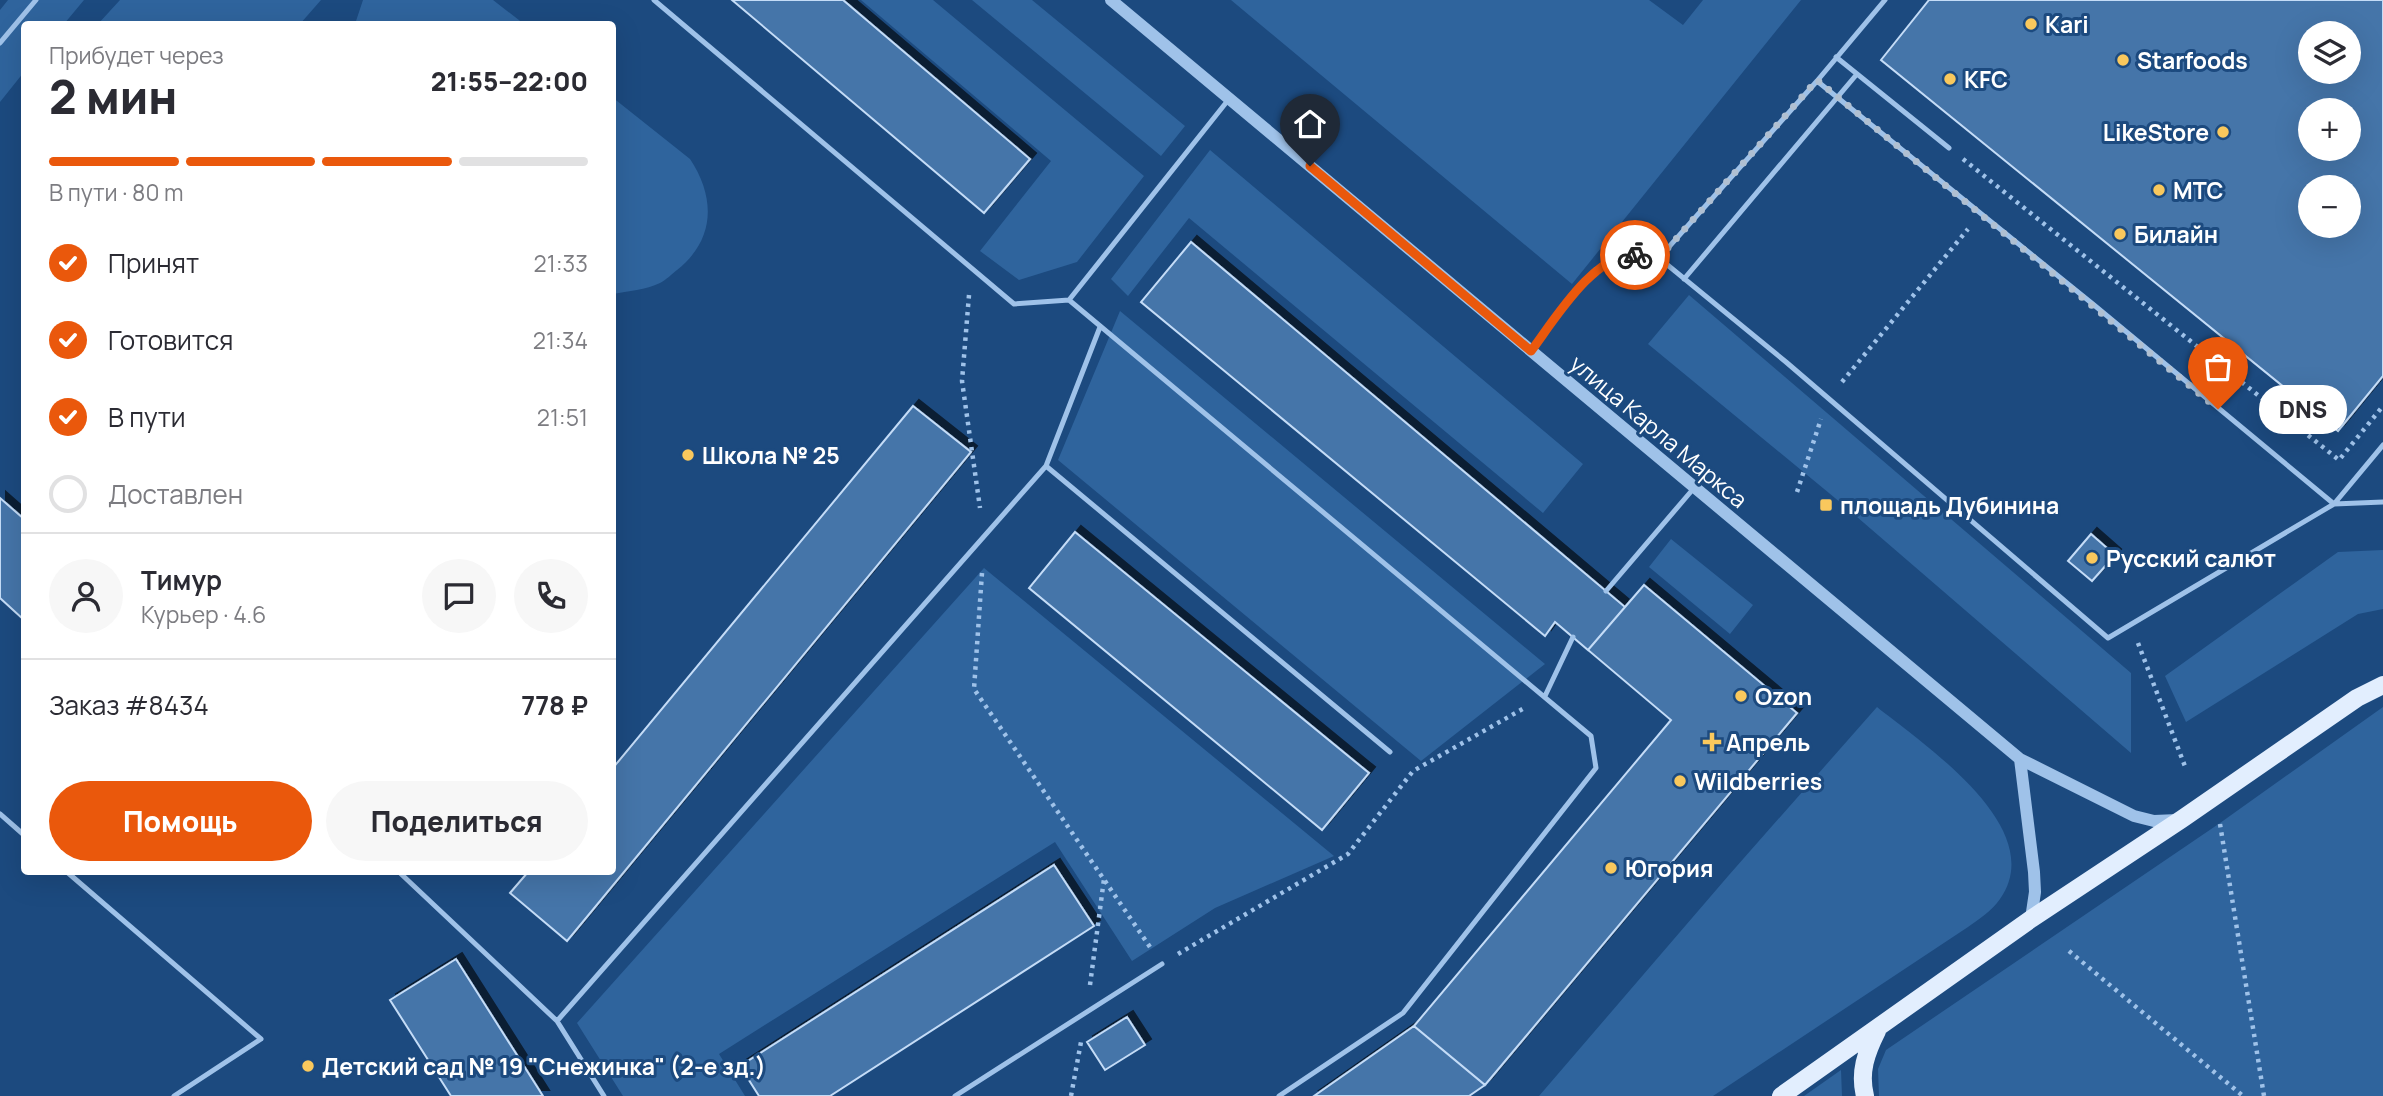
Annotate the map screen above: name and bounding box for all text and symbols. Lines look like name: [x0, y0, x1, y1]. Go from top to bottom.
place label: Kari: [2045, 8, 2089, 40]
marker: Kari: [2023, 16, 2039, 32]
map controls: [2298, 21, 2361, 238]
button: layers: [2298, 21, 2361, 84]
text: Прибудет через: [49, 39, 224, 71]
place label: Starfoods: [2137, 44, 2248, 76]
marker: Starfoods: [2115, 52, 2131, 68]
text: 21:55–22:00: [431, 63, 588, 99]
place label: KFC: [1964, 63, 2008, 95]
text: 2 мин: [49, 65, 177, 128]
marker: KFC: [1942, 71, 1958, 87]
pin: [1280, 94, 1340, 166]
button: +: [2298, 98, 2361, 161]
icon: home: [1291, 105, 1329, 143]
place label: LikeStore: [2103, 116, 2209, 148]
marker: LikeStore: [2215, 124, 2231, 140]
place label: МТС: [2173, 174, 2224, 206]
button: −: [2298, 175, 2361, 238]
text: В пути · 80 m: [49, 176, 184, 208]
marker: МТС: [2151, 182, 2167, 198]
place label: Билайн: [2134, 218, 2218, 250]
courier: [1600, 220, 1670, 290]
marker: Билайн: [2112, 226, 2128, 242]
icon: bike: [1616, 236, 1654, 274]
icon: check: [49, 244, 87, 282]
text: Принят: [108, 245, 199, 281]
text: 21:33: [534, 247, 588, 279]
icon: check: [49, 321, 87, 359]
text: Готовится: [108, 322, 233, 358]
text: 21:34: [533, 324, 588, 356]
pin: [2188, 337, 2248, 409]
street label: улица Карла Маркса: [1563, 347, 1755, 515]
icon: bag: [2199, 348, 2237, 386]
callout: DNS: [2260, 384, 2348, 434]
text: DNS: [2279, 393, 2327, 425]
icon: check: [49, 398, 87, 436]
text: В пути: [108, 399, 186, 435]
text: 21:51: [537, 401, 588, 433]
place label: Школа № 25: [702, 439, 840, 471]
marker: Школа № 25: [680, 447, 696, 463]
text: Доставлен: [108, 476, 243, 512]
place label: площадь Дубинина: [1840, 489, 2059, 521]
marker: площадь Дубинина: [1818, 497, 1834, 513]
place label: Русский салют: [2106, 542, 2276, 574]
marker: Русский салют: [2084, 550, 2100, 566]
button: person: [49, 559, 123, 633]
button: chat: [422, 559, 496, 633]
button: phone: [514, 559, 588, 633]
text: Тимур: [141, 562, 222, 598]
text: Курьер · 4.6: [141, 598, 266, 630]
place label: Ozon: [1755, 680, 1812, 712]
text: Заказ #8434: [49, 687, 209, 723]
text: 778 ₽: [521, 687, 588, 723]
marker: Ozon: [1733, 688, 1749, 704]
place label: Апрель: [1726, 726, 1810, 758]
marker: Апрель: [1704, 734, 1720, 750]
place label: Wildberries: [1694, 765, 1822, 797]
marker: Wildberries: [1672, 773, 1688, 789]
button: Помощь: [49, 781, 312, 861]
button: Поделиться: [326, 781, 588, 861]
place label: Югория: [1625, 852, 1713, 884]
marker: Югория: [1603, 860, 1619, 876]
place label: Детский сад № 19 "Снежинка" (2-е зд.): [322, 1050, 766, 1082]
marker: Детский сад № 19 "Снежинка" (2-е зд.): [300, 1058, 316, 1074]

